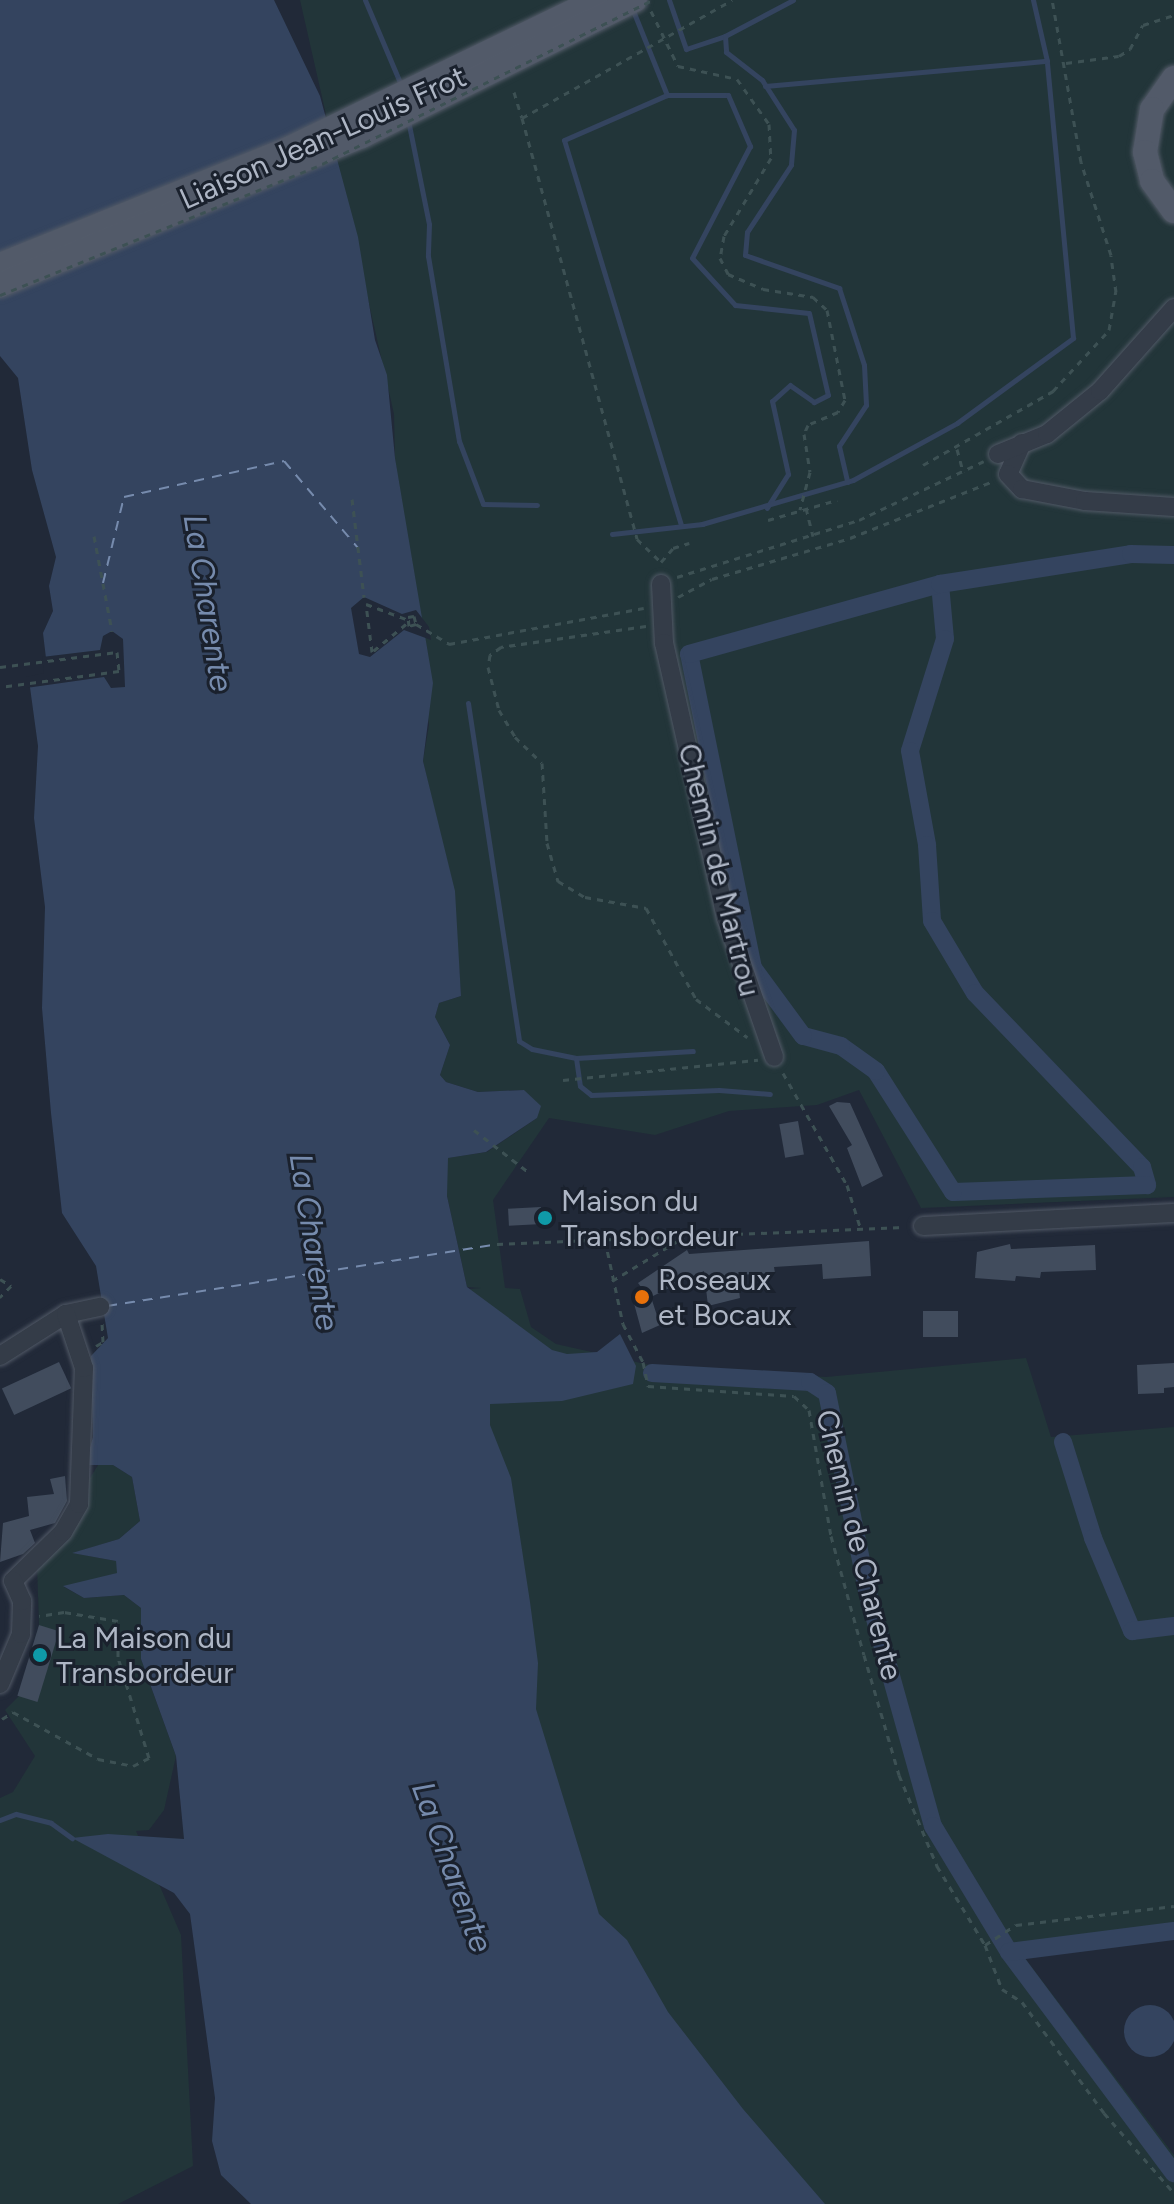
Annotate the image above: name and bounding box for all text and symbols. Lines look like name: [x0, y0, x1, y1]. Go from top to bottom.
street label: Liaison Jean-Louis Frot: [174, 59, 472, 217]
water label: La Charente: [175, 512, 241, 694]
street label: Chemin de Martrou: [670, 740, 768, 1000]
water label: La Charente: [281, 1151, 347, 1333]
place label: Maison du Transbordeur: [561, 1183, 738, 1254]
marker: Maison du Transbordeur: [536, 1209, 554, 1227]
place label: Roseaux et Bocaux: [658, 1262, 791, 1332]
marker: Roseaux et Bocaux: [633, 1288, 651, 1306]
street label: Chemin de Charente: [808, 1406, 910, 1684]
place label: La Maison du Transbordeur: [56, 1620, 233, 1690]
marker: La Maison du Transbordeur: [31, 1646, 49, 1664]
water label: La Charente: [403, 1776, 501, 1958]

